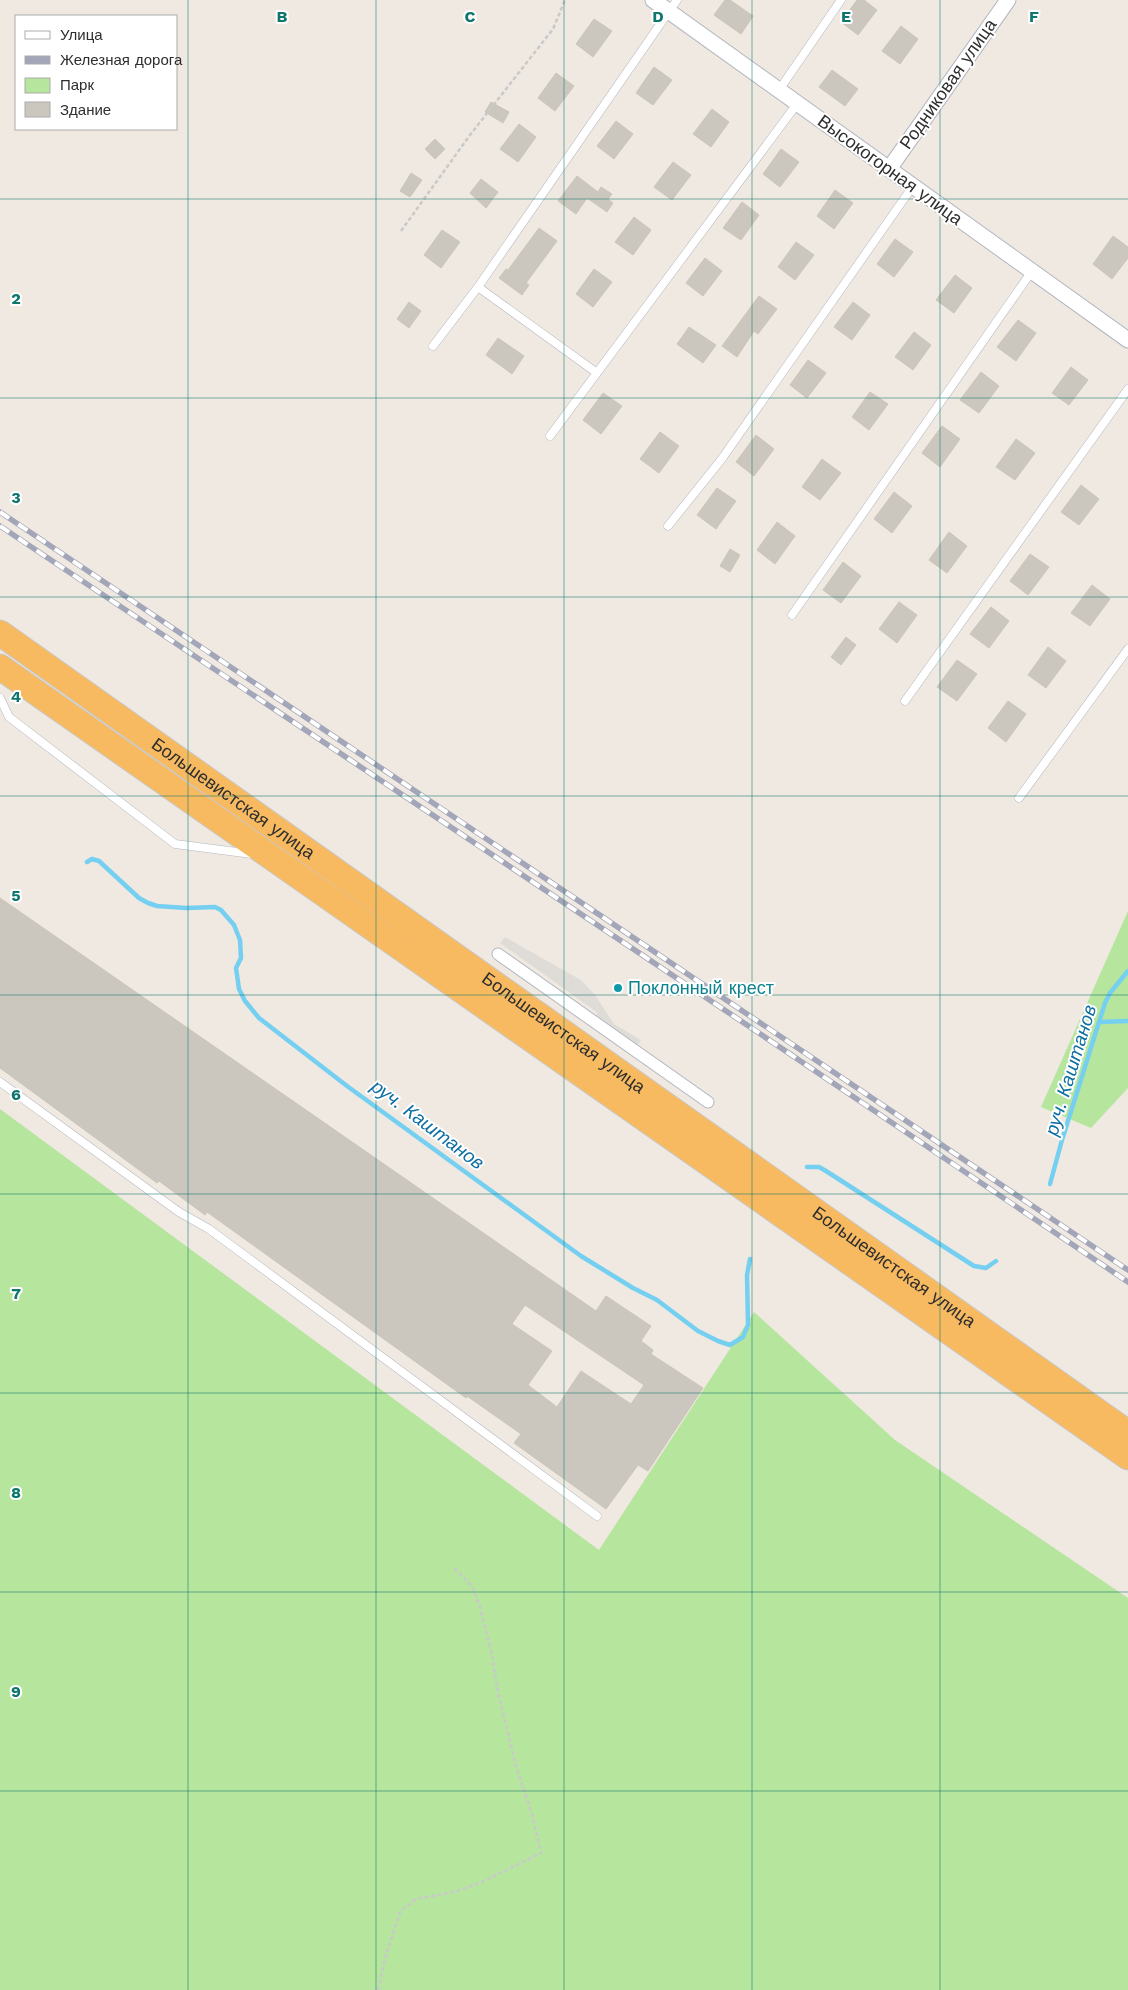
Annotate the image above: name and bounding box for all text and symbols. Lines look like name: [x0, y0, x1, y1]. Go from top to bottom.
text: B: [277, 7, 288, 26]
text: C: [465, 7, 476, 26]
text: D: [652, 7, 664, 26]
text: E: [841, 7, 851, 26]
text: F: [1029, 7, 1039, 26]
street label: Родниковая улица: [895, 14, 1001, 153]
legend: [15, 15, 178, 130]
text: Улица: [60, 26, 103, 44]
text: Железная дорога: [60, 51, 183, 69]
text: Парк: [60, 76, 94, 94]
text: Здание: [60, 101, 111, 119]
street label: Высокогорная улица: [814, 110, 968, 230]
text: 2: [11, 289, 21, 308]
text: 3: [11, 488, 21, 507]
text: 4: [11, 687, 21, 706]
street label: Большевистская улица: [148, 733, 320, 864]
text: 5: [11, 886, 21, 905]
street label: Большевистская улица: [478, 967, 650, 1098]
place label: Поклонный крест: [628, 977, 774, 998]
marker: Поклонный крест: [612, 982, 624, 994]
water label: руч. Каштанов: [1039, 1002, 1101, 1139]
water label: руч. Каштанов: [366, 1074, 489, 1174]
text: 6: [11, 1085, 21, 1104]
street label: Большевистская улица: [809, 1202, 981, 1332]
text: 7: [11, 1284, 21, 1303]
text: 8: [11, 1483, 21, 1502]
text: 9: [11, 1682, 21, 1701]

